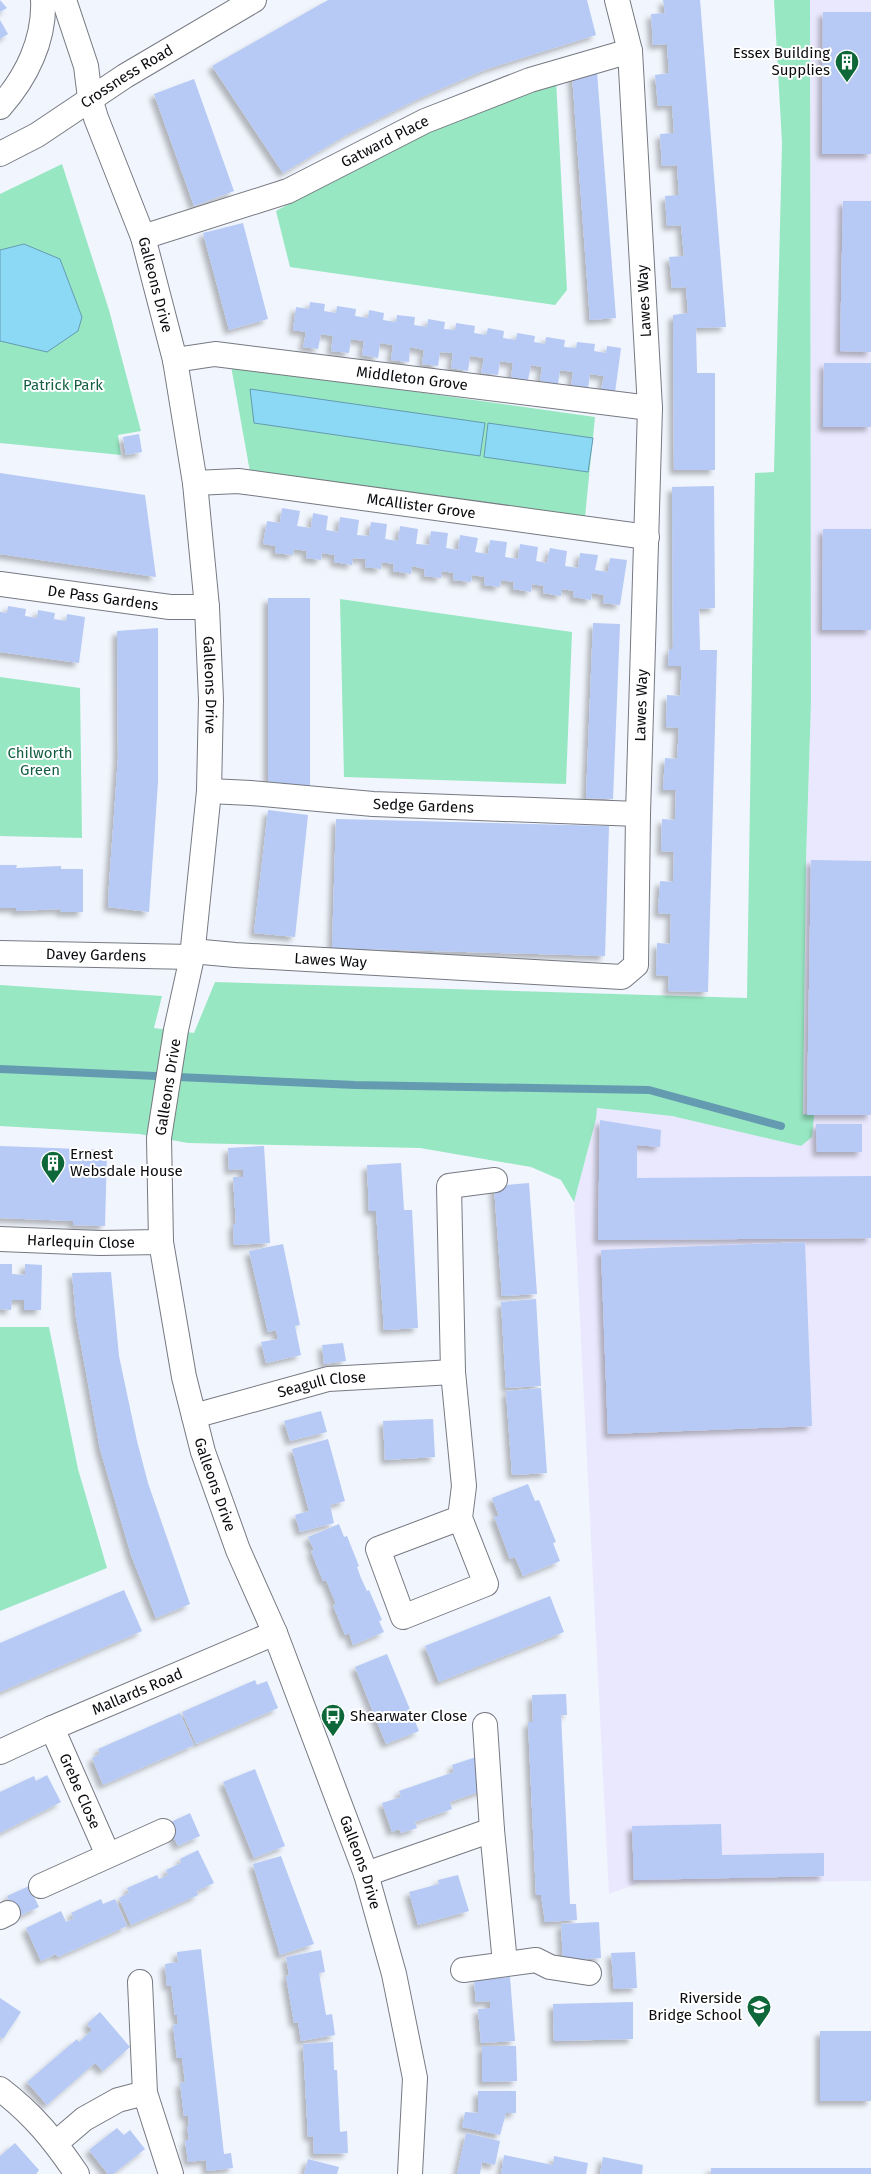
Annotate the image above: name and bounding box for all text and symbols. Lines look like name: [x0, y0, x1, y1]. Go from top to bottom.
street label: Crossness Road: [77, 41, 176, 112]
place label: Essex Building Supplies: [733, 44, 830, 79]
building icon: Essex Building Supplies: [834, 49, 860, 83]
street label: Gatward Place: [338, 112, 432, 171]
street label: Galleons Drive: [134, 235, 176, 335]
street label: Lawes Way: [633, 264, 655, 338]
street label: Middleton Grove: [355, 363, 469, 394]
park label: Patrick Park: [23, 376, 103, 394]
street label: McAllister Grove: [366, 490, 477, 522]
street label: De Pass Gardens: [47, 582, 160, 614]
street label: Galleons Drive: [199, 636, 220, 734]
street label: Lawes Way: [631, 668, 651, 742]
park label: Chilworth Green: [7, 744, 73, 779]
street label: Sedge Gardens: [373, 795, 474, 817]
street label: Davey Gardens: [46, 945, 146, 965]
street label: Lawes Way: [294, 949, 368, 972]
street label: Galleons Drive: [151, 1037, 185, 1137]
place label: Ernest Websdale House: [70, 1145, 183, 1180]
building icon: Ernest Websdale House: [40, 1150, 66, 1184]
street label: Harlequin Close: [27, 1231, 135, 1252]
street label: Seagull Close: [275, 1368, 366, 1402]
street label: Galleons Drive: [191, 1436, 240, 1534]
street label: Mallards Road: [89, 1664, 185, 1719]
bus stop icon: Shearwater Close: [320, 1703, 346, 1737]
place label: Shearwater Close: [350, 1707, 467, 1725]
street label: Grebe Close: [55, 1751, 104, 1832]
street label: Galleons Drive: [336, 1813, 384, 1911]
place label: Riverside Bridge School: [648, 1989, 743, 2024]
school or university icon: Riverside Bridge School: [746, 1994, 772, 2028]

